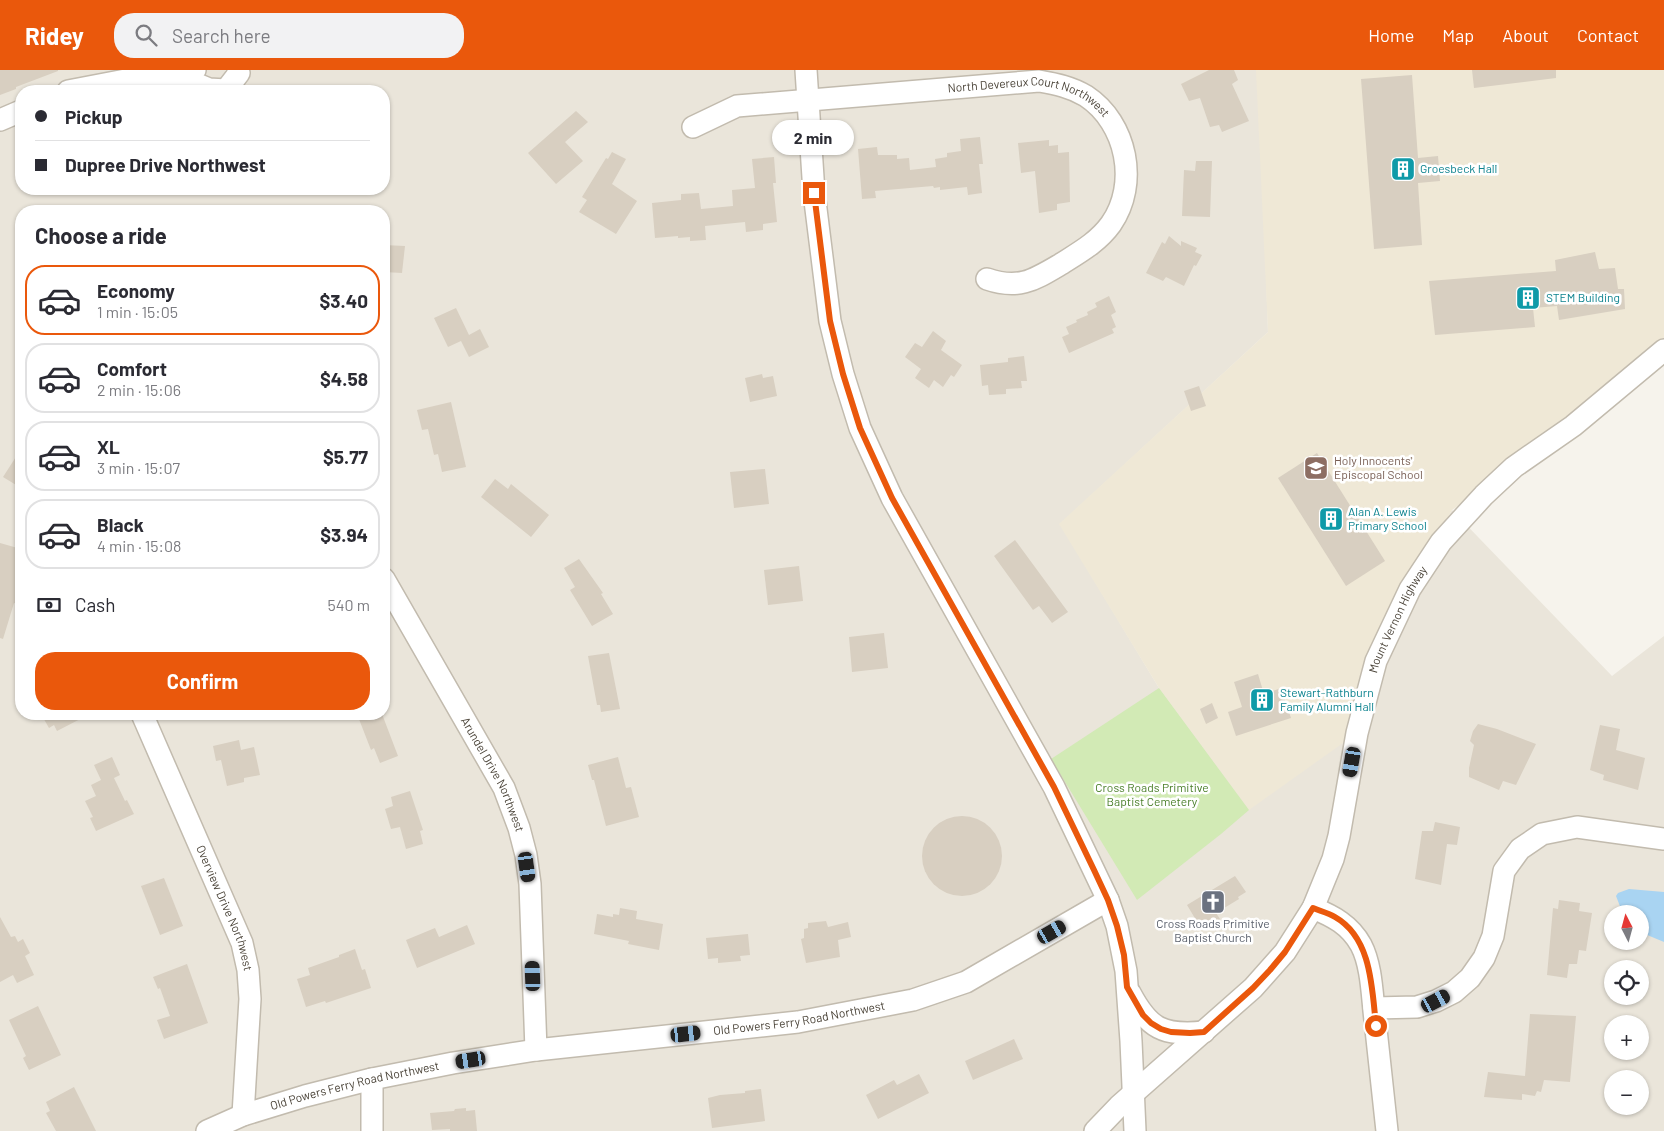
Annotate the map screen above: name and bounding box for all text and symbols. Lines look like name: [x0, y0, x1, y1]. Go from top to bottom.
search box: [114, 13, 464, 58]
text: Ridey: [25, 21, 84, 50]
icon: search: [132, 21, 160, 49]
text: Search here: [172, 24, 271, 47]
text: Home: [1368, 24, 1414, 46]
text: Map: [1442, 24, 1474, 46]
text: About: [1502, 24, 1549, 46]
text: Contact: [1577, 24, 1639, 46]
street label: North Devereux Court Northwest: [947, 73, 1113, 119]
text: Pickup: [65, 105, 123, 128]
callout: 2 min: [773, 121, 855, 156]
text: 2 min: [794, 128, 832, 147]
text: Dupree Drive Northwest: [65, 153, 266, 176]
building icon: Groesbeck Hall: [1390, 156, 1416, 182]
place label: Groesbeck Hall: [1420, 161, 1497, 175]
route end: [803, 182, 825, 204]
text: Choose a ride: [35, 222, 167, 248]
icon: car: [37, 278, 82, 323]
text: Economy: [97, 279, 175, 302]
building icon: STEM Building: [1515, 285, 1541, 311]
text: $3.40: [319, 289, 368, 312]
place label: STEM Building: [1546, 290, 1620, 304]
text: 1 min · 15:05: [97, 302, 178, 321]
icon: car: [37, 356, 82, 401]
text: Comfort: [97, 357, 167, 380]
text: $4.58: [320, 367, 368, 390]
text: 2 min · 15:06: [97, 380, 181, 399]
icon: car: [37, 434, 82, 479]
text: XL: [97, 435, 120, 458]
text: $5.77: [323, 445, 368, 468]
place label: Holy Innocents' Episcopal School: [1334, 453, 1423, 481]
school or university icon: Holy Innocents' Episcopal School: [1303, 455, 1329, 481]
text: 3 min · 15:07: [97, 458, 180, 477]
place label: Alan A. Lewis Primary School: [1348, 504, 1427, 532]
building icon: Alan A. Lewis Primary School: [1318, 506, 1344, 532]
icon: car: [37, 512, 82, 557]
text: Black: [97, 513, 144, 536]
text: $3.94: [320, 523, 368, 546]
text: 4 min · 15:08: [97, 536, 181, 555]
street label: Mount Vernon Highway: [1365, 563, 1430, 674]
icon: cash: [35, 591, 63, 619]
text: Cash: [75, 593, 116, 616]
text: 540 m: [327, 595, 370, 614]
button: Confirm: [35, 652, 370, 710]
place label: Stewart-Rathburn Family Alumni Hall: [1280, 685, 1374, 713]
building icon: Stewart-Rathburn Family Alumni Hall: [1249, 687, 1275, 713]
street label: Arundel Drive Northwest: [459, 714, 528, 833]
car: [1342, 746, 1361, 778]
park label: Cross Roads Primitive Baptist Cemetery: [1095, 780, 1209, 808]
street label: Overview Drive Northwest: [194, 843, 256, 972]
car: [517, 851, 536, 883]
church icon: Cross Roads Primitive Baptist Church: [1200, 889, 1226, 915]
north arrow: [1604, 905, 1649, 950]
map controls: [1604, 905, 1649, 1115]
place label: Cross Roads Primitive Baptist Church: [1156, 916, 1270, 944]
car: [1035, 918, 1068, 946]
button: locate: [1604, 960, 1649, 1005]
car: [524, 961, 541, 991]
car: [1419, 987, 1452, 1015]
street label: Old Powers Ferry Road Northwest: [712, 998, 886, 1037]
route start: [1365, 1015, 1387, 1037]
button: +: [1604, 1015, 1649, 1060]
car: [670, 1025, 701, 1043]
car: [455, 1050, 486, 1070]
street label: Old Powers Ferry Road Northwest: [268, 1058, 440, 1112]
button: −: [1604, 1070, 1649, 1115]

